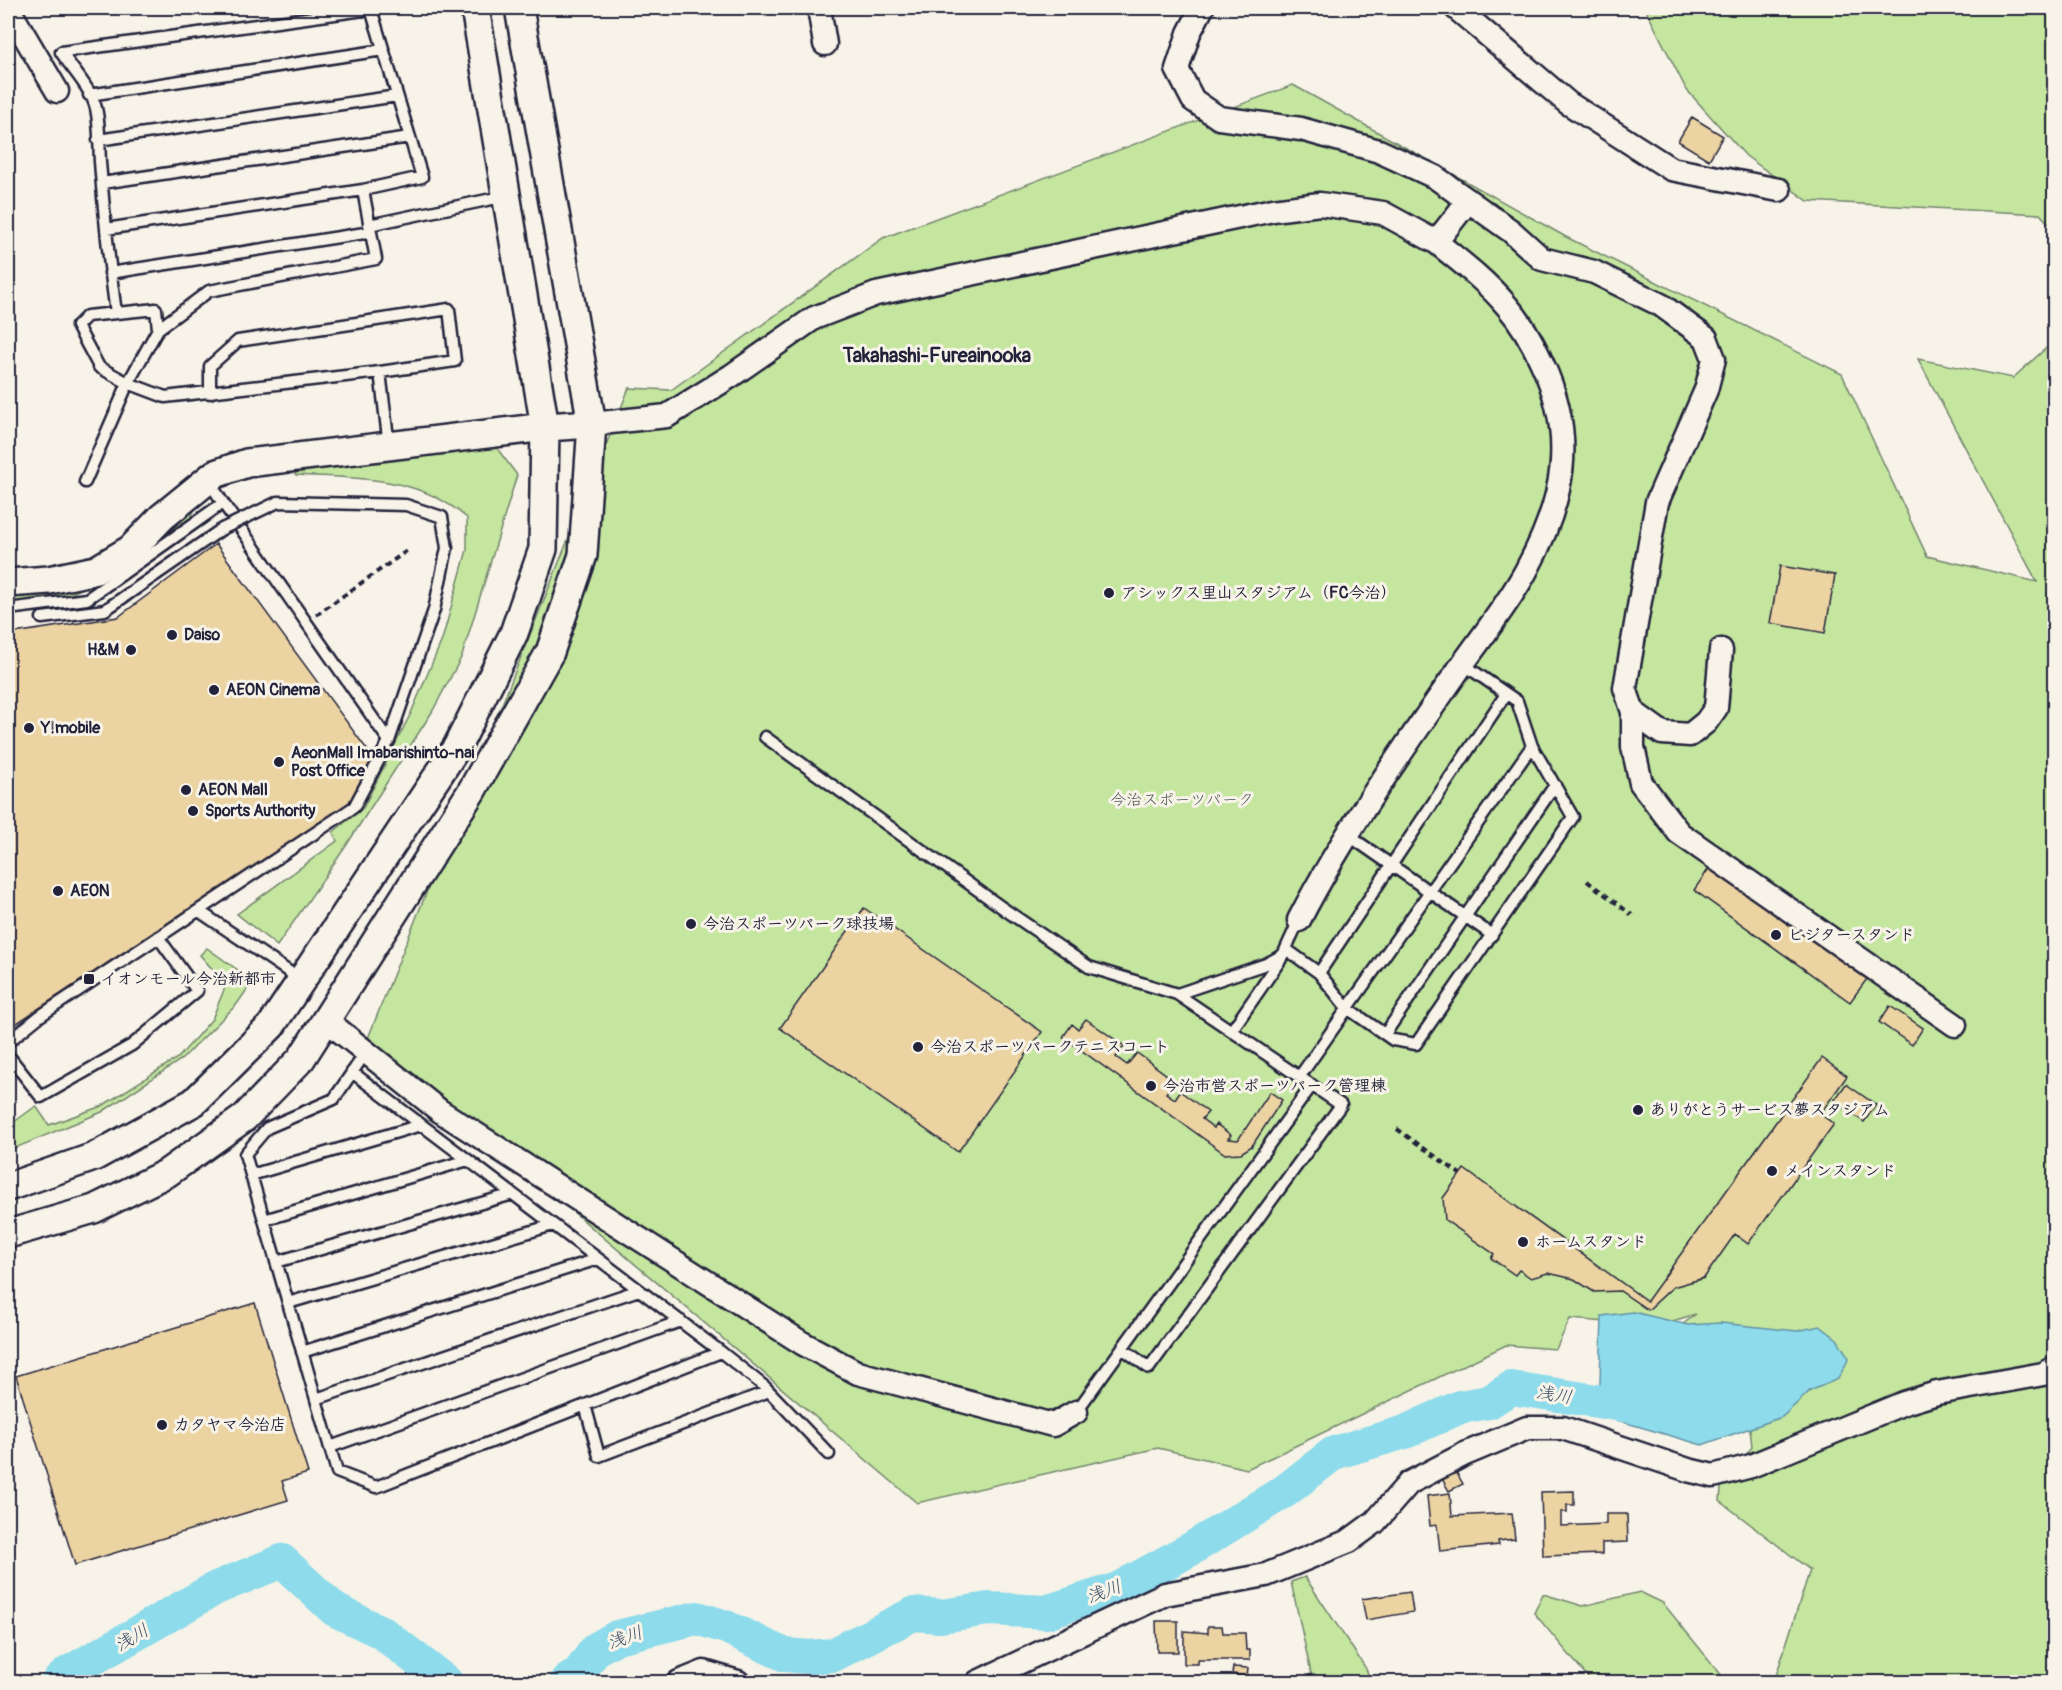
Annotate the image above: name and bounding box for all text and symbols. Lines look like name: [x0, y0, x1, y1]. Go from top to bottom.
district label: Takahashi-Fureainooka: [842, 343, 1031, 368]
place label: アシックス里山スタジアム（FC今治）: [1121, 583, 1397, 603]
marker: アシックス里山スタジアム（FC今治）: [1102, 586, 1116, 600]
place label: Daiso: [184, 625, 220, 645]
marker: Daiso: [165, 628, 179, 642]
place label: H&M: [87, 640, 119, 660]
marker: H&M: [124, 643, 138, 657]
place label: AEON Cinema: [226, 680, 321, 700]
marker: AEON Cinema: [207, 683, 221, 697]
place label: Y!mobile: [40, 718, 101, 738]
marker: Y!mobile: [22, 721, 36, 735]
place label: AeonMall Imabarishinto-nai Post Office: [291, 743, 475, 781]
marker: AeonMall Imabarishinto-nai Post Office: [272, 755, 286, 769]
place label: AEON Mall: [198, 780, 268, 800]
marker: AEON Mall: [179, 783, 193, 797]
park label: 今治スポーツパーク: [1110, 790, 1254, 810]
place label: Sports Authority: [205, 801, 316, 821]
marker: Sports Authority: [186, 804, 200, 818]
place label: AEON: [70, 881, 110, 901]
marker: AEON: [51, 884, 65, 898]
place label: 今治スポーツパーク球技場: [703, 914, 894, 934]
marker: 今治スポーツパーク球技場: [684, 917, 698, 931]
place label: ビジタースタンド: [1788, 925, 1915, 945]
marker: ビジタースタンド: [1769, 928, 1783, 942]
place label: イオンモール今治新都市: [101, 969, 276, 989]
marker: イオンモール今治新都市: [82, 972, 96, 986]
place label: 今治スポーツパークテニスコート: [930, 1037, 1170, 1057]
marker: 今治スポーツパークテニスコート: [911, 1040, 925, 1054]
place label: 今治市営スポーツパーク管理棟: [1163, 1076, 1387, 1096]
marker: 今治市営スポーツパーク管理棟: [1144, 1079, 1158, 1093]
place label: ありがとうサービス夢スタジアム: [1650, 1100, 1890, 1120]
marker: ありがとうサービス夢スタジアム: [1631, 1103, 1645, 1117]
place label: メインスタンド: [1784, 1161, 1896, 1181]
marker: メインスタンド: [1765, 1164, 1779, 1178]
place label: ホームスタンド: [1535, 1232, 1647, 1252]
marker: ホームスタンド: [1516, 1235, 1530, 1249]
water label: 浅川: [1534, 1381, 1574, 1409]
place label: カタヤマ今治店: [174, 1415, 286, 1435]
marker: カタヤマ今治店: [155, 1418, 169, 1432]
water label: 浅川: [1083, 1575, 1125, 1609]
water label: 浅川: [111, 1619, 153, 1657]
water label: 浅川: [604, 1621, 646, 1655]

